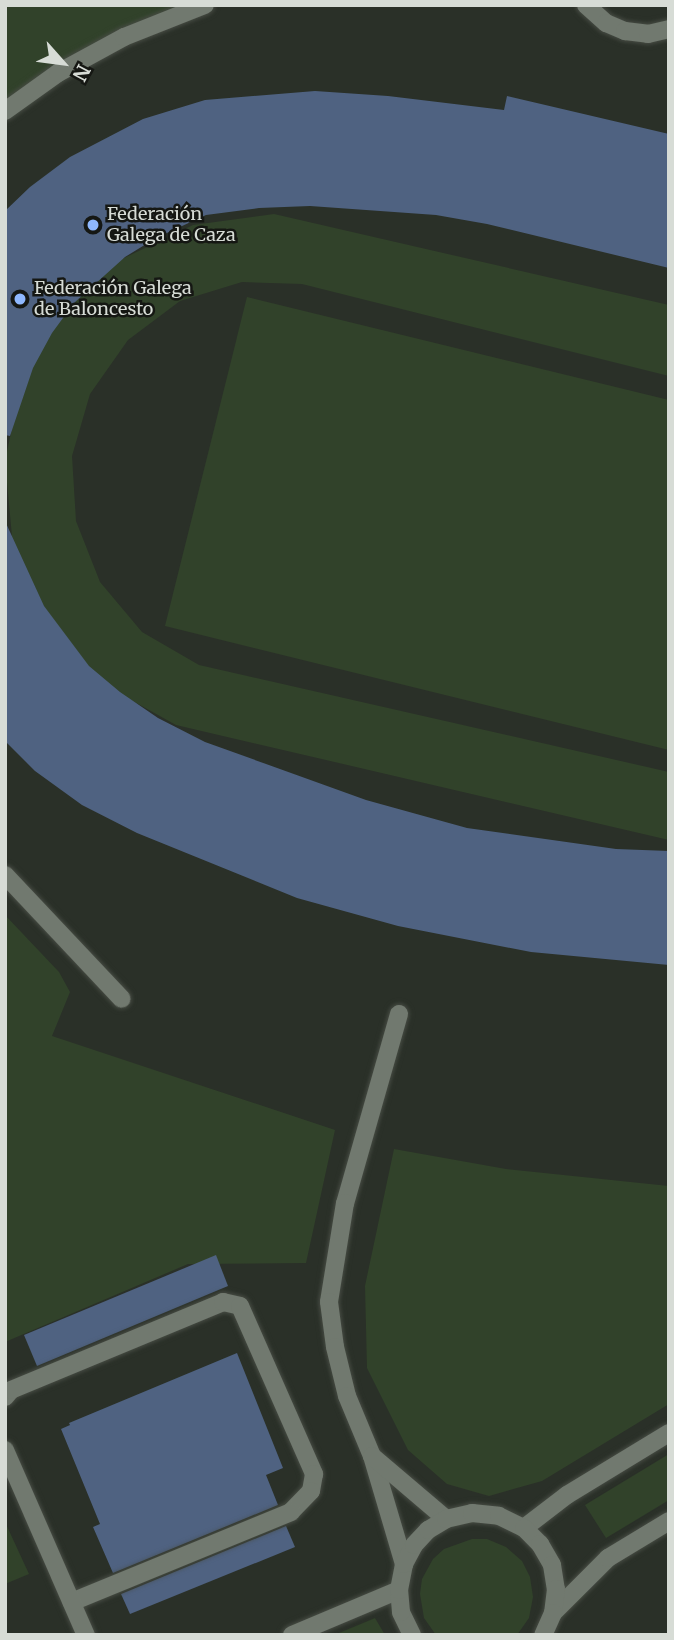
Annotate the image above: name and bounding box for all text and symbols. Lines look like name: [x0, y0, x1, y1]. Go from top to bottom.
north arrow: [28, 28, 98, 98]
text: N: [67, 61, 96, 85]
place label: Federación Galega de Caza: [107, 204, 236, 246]
marker: Federación Galega de Caza: [85, 217, 101, 233]
place label: Federación Galega de Baloncesto: [34, 278, 192, 320]
marker: Federación Galega de Baloncesto: [12, 291, 28, 307]

